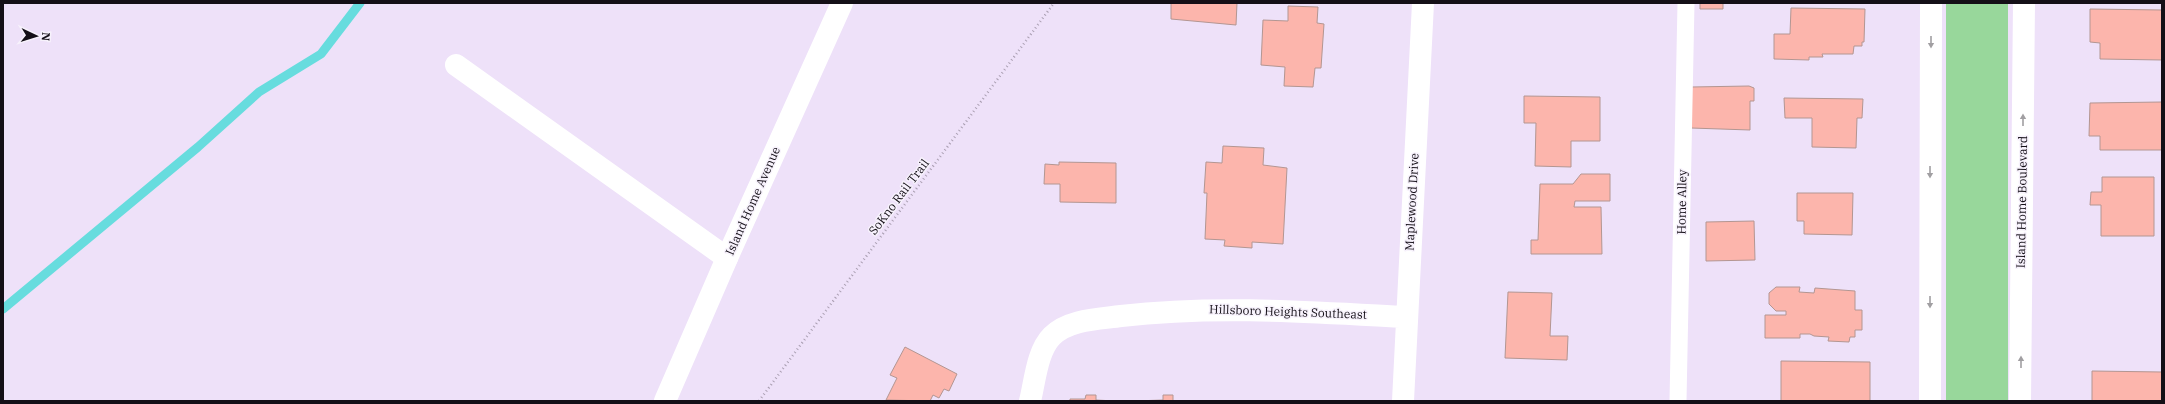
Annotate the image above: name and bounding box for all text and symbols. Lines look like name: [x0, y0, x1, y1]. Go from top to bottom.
north arrow: [16, 16, 56, 56]
text: N: [39, 32, 53, 42]
one-way arrow: [1928, 36, 1934, 49]
one-way arrow: [2020, 113, 2026, 126]
street label: Island Home Boulevard: [2013, 136, 2030, 268]
street label: Island Home Avenue: [722, 144, 783, 257]
street label: Maplewood Drive: [1401, 153, 1422, 251]
street label: SoKno Rail Trail: [865, 156, 932, 238]
one-way arrow: [1927, 166, 1933, 179]
street label: Home Alley: [1673, 169, 1690, 235]
one-way arrow: [1927, 296, 1933, 309]
street label: Hillsboro Heights Southeast: [1209, 301, 1367, 322]
one-way arrow: [2018, 355, 2024, 368]

